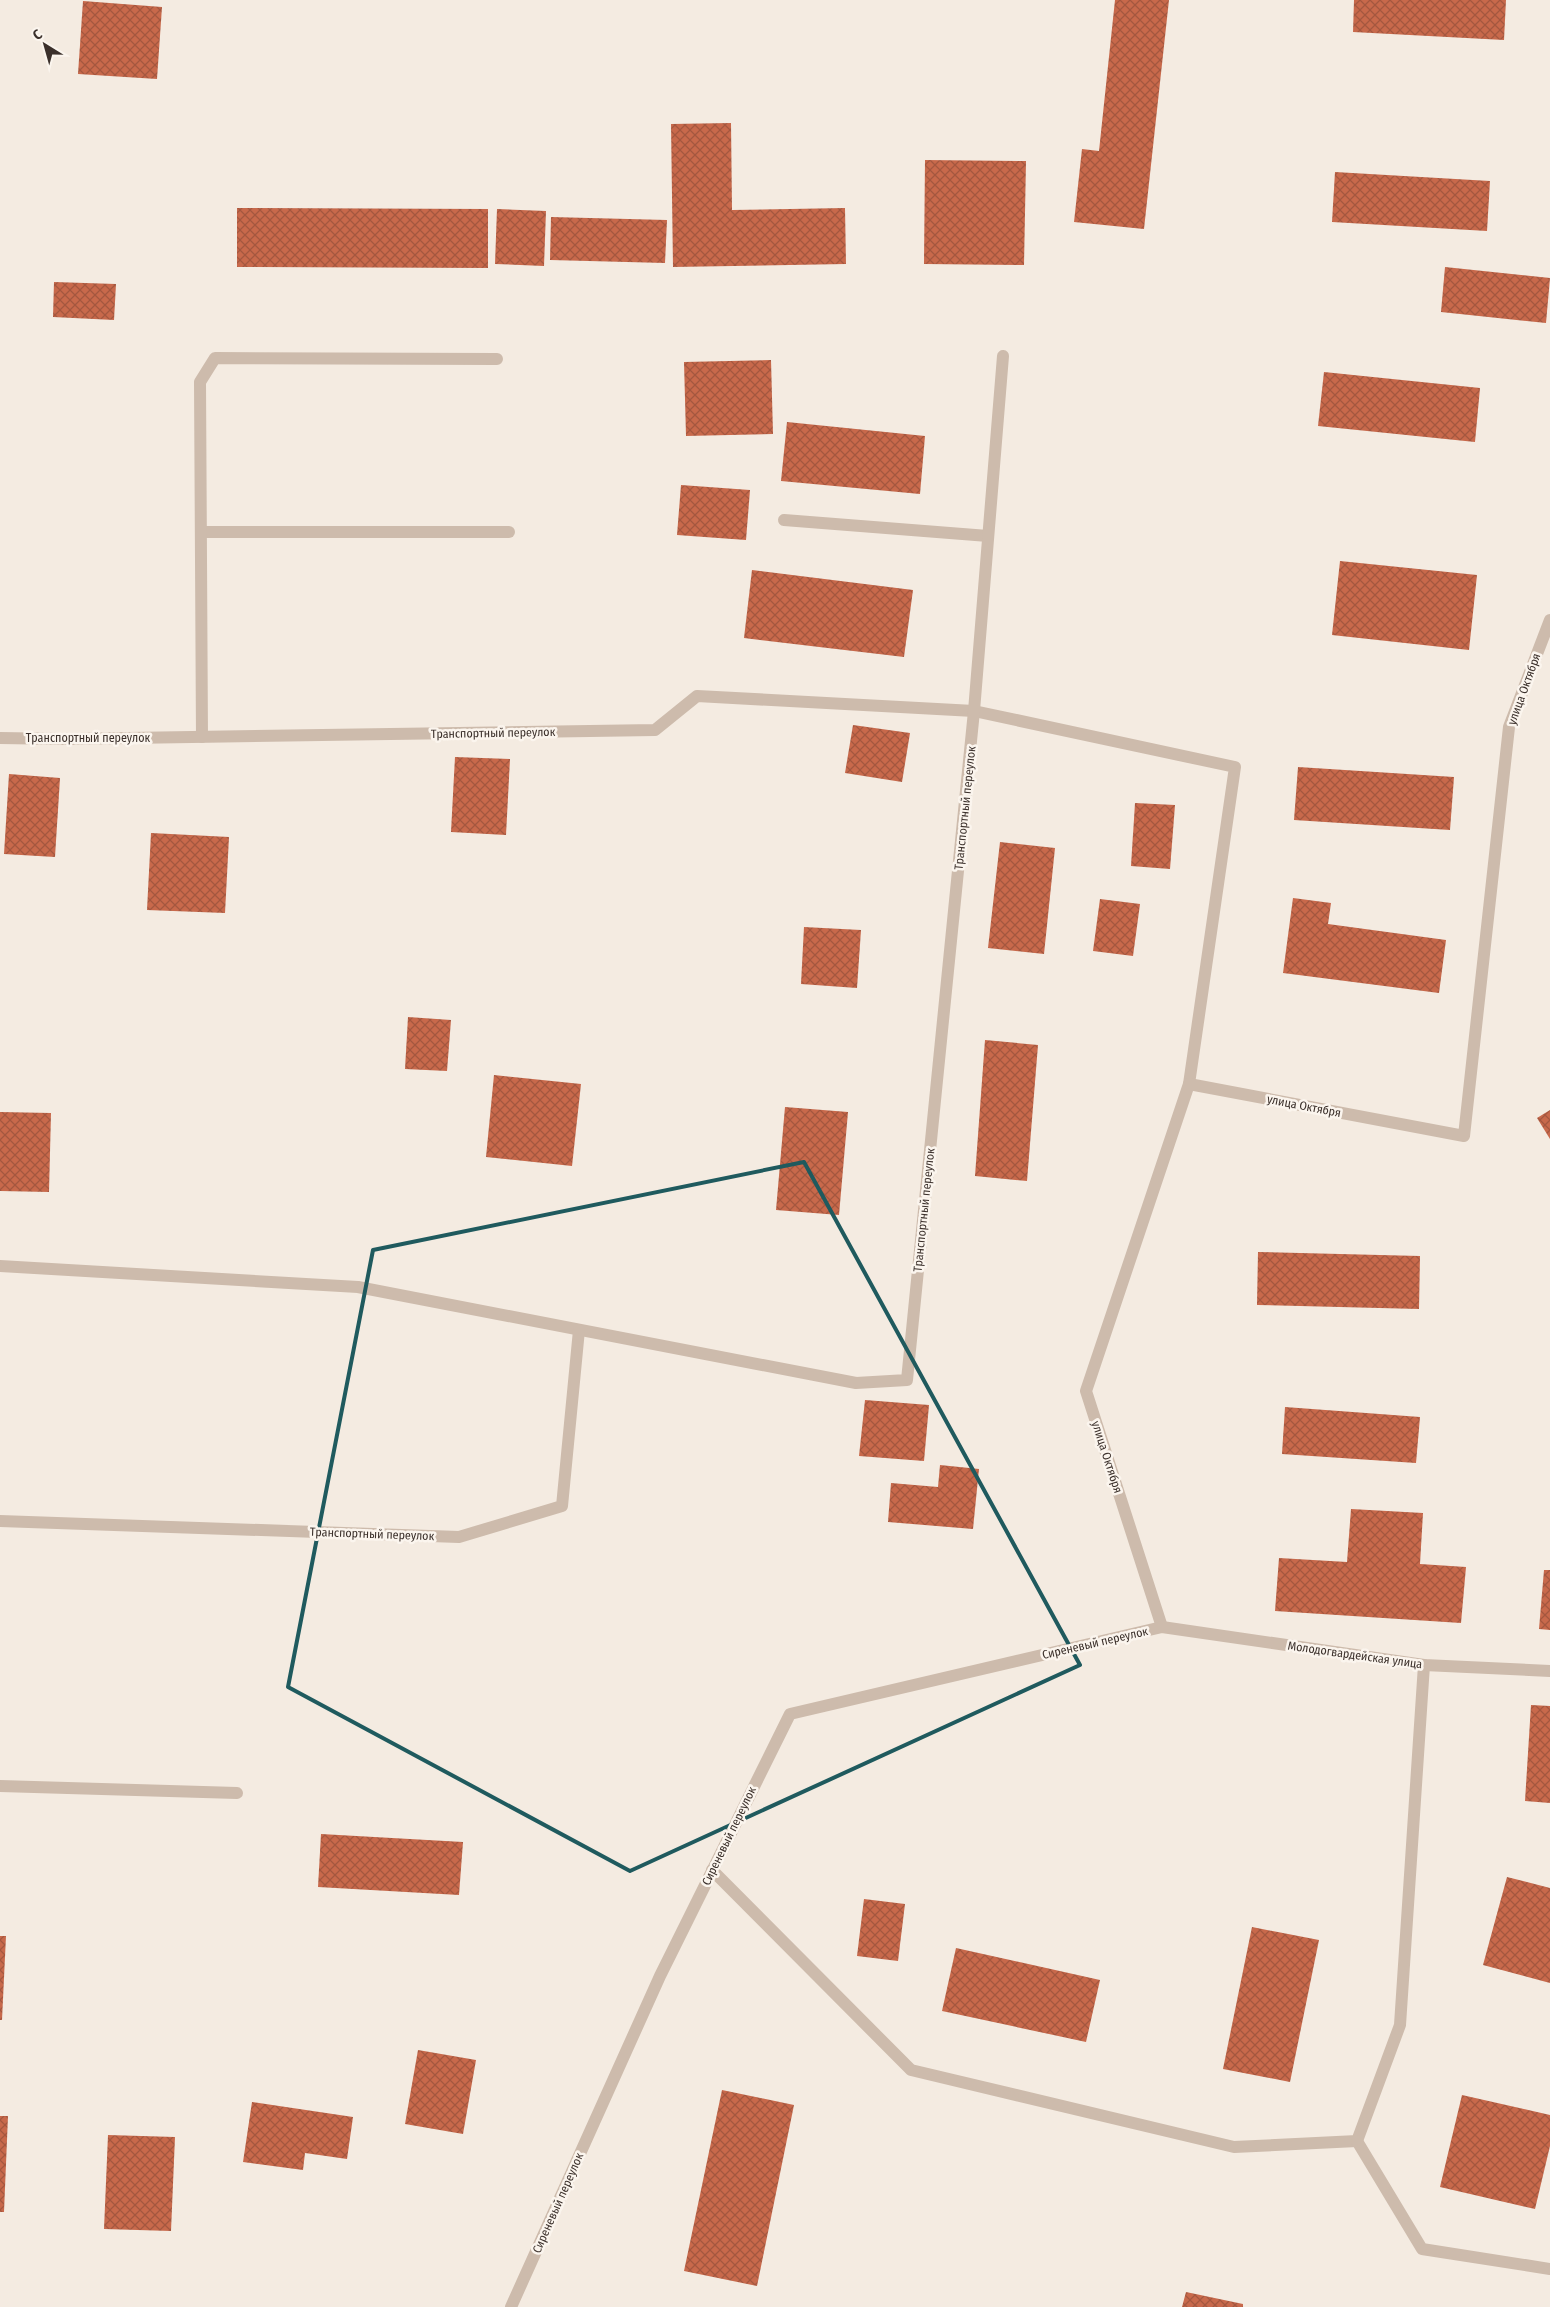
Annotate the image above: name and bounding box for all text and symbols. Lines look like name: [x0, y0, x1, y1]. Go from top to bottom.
north arrow: [20, 20, 70, 70]
text: С: [29, 26, 46, 44]
street label: улица Октября: [1505, 651, 1543, 727]
street label: Транспортный переулок: [431, 725, 556, 741]
street label: Транспортный переулок: [26, 731, 151, 745]
street label: Транспортный переулок: [952, 745, 979, 871]
street label: улица Октября: [1266, 1092, 1342, 1120]
street label: Транспортный переулок: [911, 1147, 938, 1273]
street label: улица Октября: [1089, 1419, 1125, 1495]
street label: Транспортный переулок: [310, 1525, 435, 1543]
street label: Сиреневый переулок: [1041, 1624, 1150, 1662]
street label: Молодогвардейская улица: [1287, 1639, 1423, 1671]
street label: Сиреневый переулок: [699, 1784, 759, 1888]
street label: Сиреневый переулок: [530, 2150, 587, 2255]

